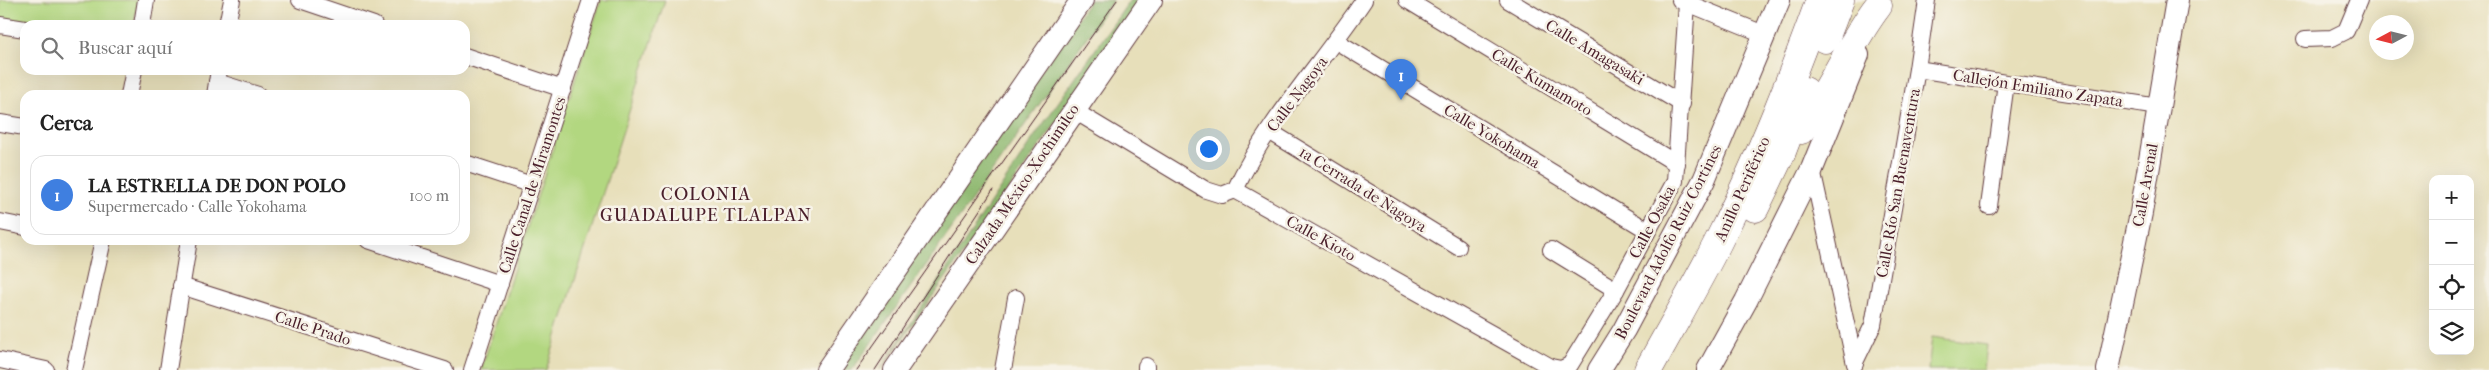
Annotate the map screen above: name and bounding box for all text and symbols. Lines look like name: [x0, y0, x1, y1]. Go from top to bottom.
street label: Calle Amagasaki: [1542, 15, 1648, 89]
north arrow: [2369, 15, 2414, 60]
search box: [20, 20, 470, 75]
icon: search: [38, 34, 66, 62]
text: Buscar aquí: [78, 37, 172, 59]
street label: Calle Kumamoto: [1488, 44, 1596, 120]
street label: Calle Nagoya: [1263, 52, 1332, 135]
pin: 1: [1385, 59, 1417, 100]
street label: Callejón Emiliano Zapata: [1952, 65, 2125, 111]
street label: Calle Río San Buenaventura: [1872, 86, 1924, 279]
street label: Calle Canal de Miramontes: [494, 94, 570, 276]
street label: Calzada México-Xochimilco: [961, 100, 1083, 268]
street label: Calle Yokohama: [1441, 100, 1544, 172]
text: Cerca: [40, 111, 92, 135]
street label: Anillo Periférico: [1710, 134, 1774, 245]
your location: [1196, 136, 1222, 162]
street label: Boulevard Adolfo Ruiz Cortines: [1610, 141, 1726, 343]
street label: Calle Arenal: [2128, 141, 2162, 228]
street label: 1a Cerrada de Nagoya: [1296, 142, 1431, 236]
text: LA ESTRELLA DE DON POLO: [88, 175, 346, 197]
map controls: [2429, 175, 2474, 355]
button: +: [2429, 175, 2474, 220]
street label: Calle Osaka: [1625, 182, 1679, 262]
district label: COLONIA GUADALUPE TLALPAN: [600, 184, 812, 226]
text: 1: [54, 186, 60, 205]
text: 100 m: [409, 186, 449, 205]
text: Supermercado · Calle Yokohama: [88, 197, 307, 216]
street label: Calle Kioto: [1283, 211, 1359, 265]
button: −: [2429, 220, 2474, 265]
button: locate: [2429, 265, 2474, 310]
street label: Calle Prado: [273, 307, 353, 349]
button: layers: [2429, 310, 2474, 355]

